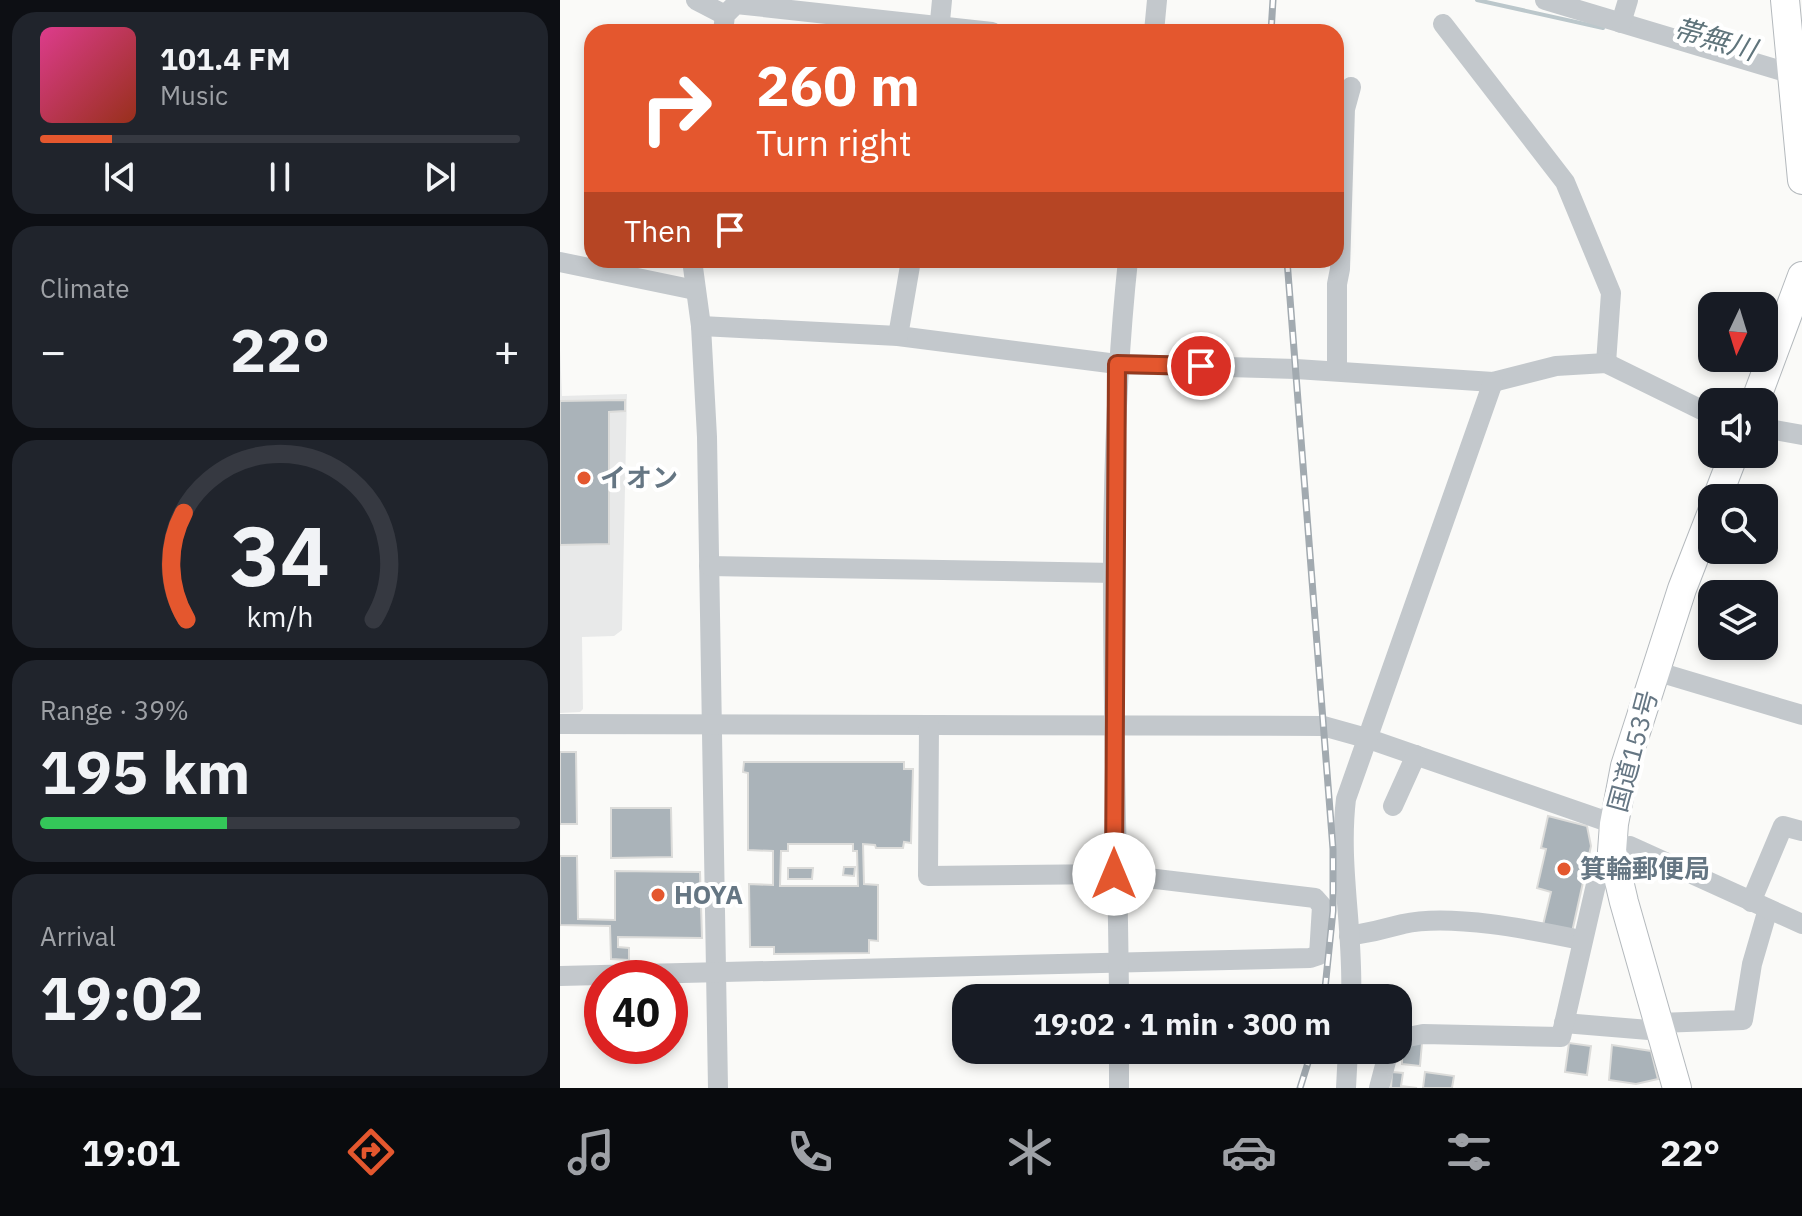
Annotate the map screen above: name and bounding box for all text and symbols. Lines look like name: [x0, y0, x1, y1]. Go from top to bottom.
water label: 帯無川: [1670, 9, 1763, 69]
text: 101.4 FM: [160, 39, 291, 78]
text: 260 m: [756, 49, 920, 121]
icon: right: [624, 56, 728, 160]
text: Music: [160, 78, 228, 112]
text: Turn right: [756, 119, 912, 166]
icon: previous: [98, 155, 142, 199]
icon: pause: [258, 155, 302, 199]
icon: next: [418, 155, 462, 199]
icon: arrive: [708, 208, 752, 252]
text: Then: [624, 211, 692, 250]
text: Climate: [40, 271, 130, 305]
north arrow: [1698, 292, 1778, 372]
map controls: [1698, 292, 1778, 660]
text: 22°: [230, 310, 330, 389]
text: −: [40, 322, 66, 379]
text: +: [494, 322, 520, 379]
pin: [1167, 332, 1235, 400]
icon: arrive: [1179, 344, 1223, 388]
button: sound: [1698, 388, 1778, 468]
place label: イオン: [600, 460, 678, 494]
marker: イオン: [575, 469, 593, 487]
button: search: [1698, 484, 1778, 564]
text: 34: [230, 501, 330, 609]
button: layers: [1698, 580, 1778, 660]
text: km/h: [246, 598, 314, 635]
street label: 国道153号: [1599, 686, 1665, 815]
text: Range · 39%: [40, 693, 189, 727]
text: 195 km: [40, 732, 250, 811]
position arrow: [1072, 832, 1156, 916]
place label: 箕輪郵便局: [1580, 851, 1710, 885]
marker: 箕輪郵便局: [1555, 860, 1573, 878]
place label: HOYA: [674, 877, 743, 911]
marker: HOYA: [649, 886, 667, 904]
text: Arrival: [40, 919, 116, 953]
text: 19:02: [40, 958, 204, 1037]
speed limit sign: 40: [584, 960, 688, 1064]
text: 19:02 · 1 min · 300 m: [1033, 1004, 1331, 1043]
icon: directions: [343, 1124, 399, 1180]
icon: music: [563, 1124, 619, 1180]
icon: phone: [782, 1124, 838, 1180]
icon: climate: [1002, 1124, 1058, 1180]
icon: car: [1221, 1124, 1277, 1180]
icon: filters: [1441, 1124, 1497, 1180]
text: 19:01: [82, 1129, 180, 1176]
text: 22°: [1660, 1129, 1720, 1176]

